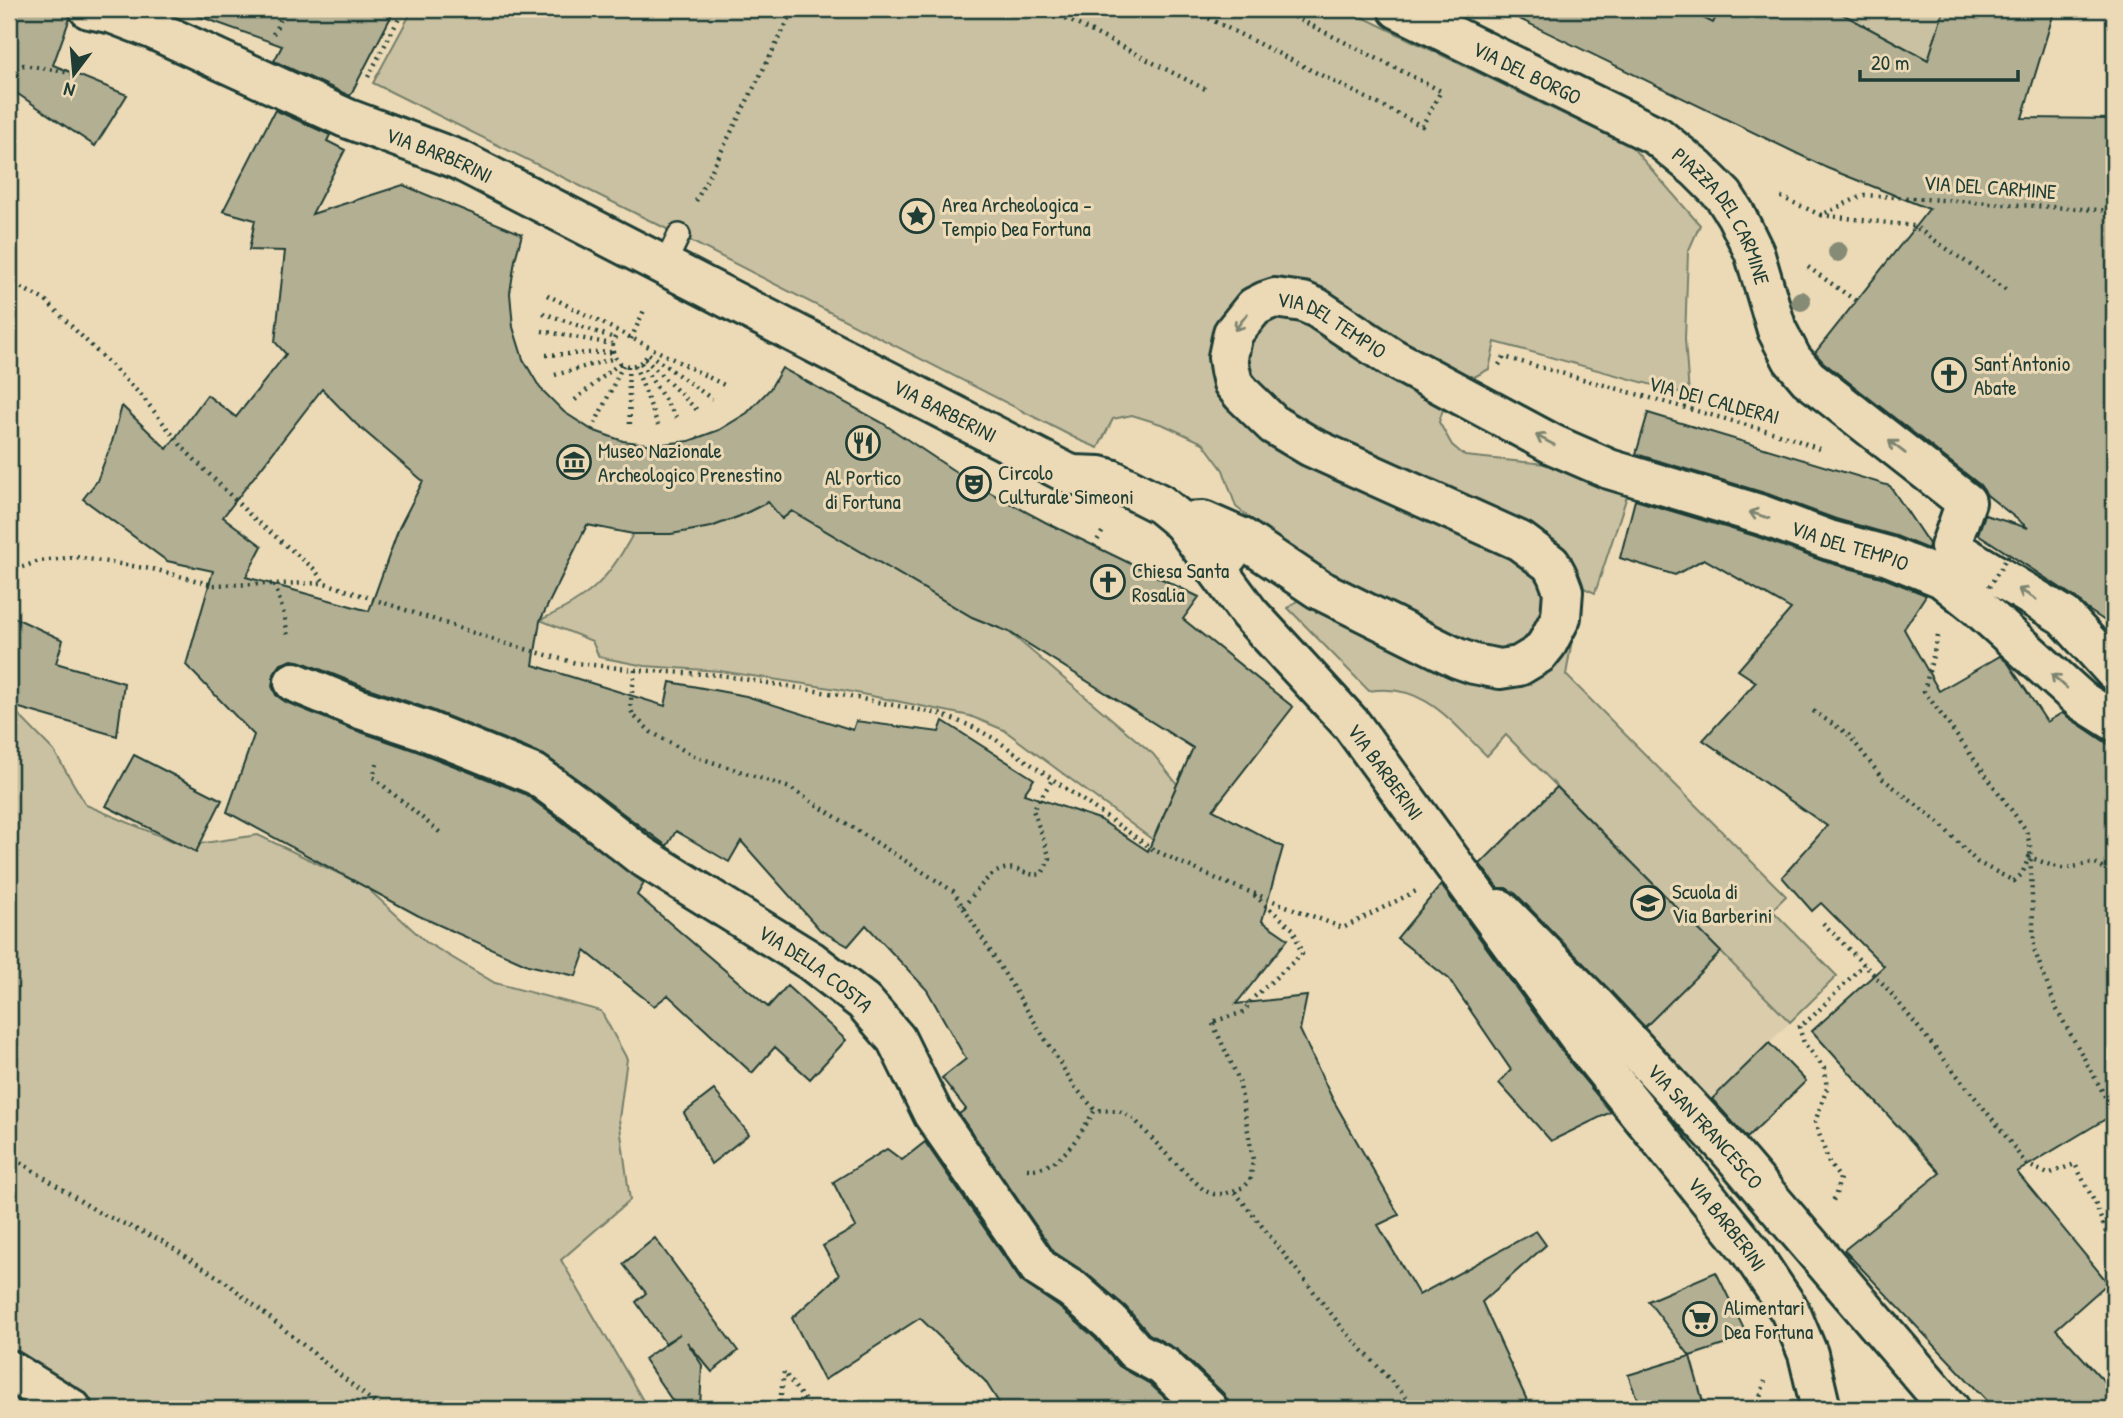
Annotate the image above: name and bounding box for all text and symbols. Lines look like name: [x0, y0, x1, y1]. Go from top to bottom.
street label: VIA DEL BORGO: [1468, 34, 1586, 111]
north arrow: [38, 38, 108, 108]
scale bar: [1860, 38, 2018, 82]
text: 20 m: [1871, 48, 1909, 77]
text: N: [61, 76, 78, 104]
street label: VIA BARBERINI: [382, 120, 498, 189]
street label: PIAZZA DEL CARMINE: [1666, 140, 1777, 288]
street label: VIA DEL CARMINE: [1923, 168, 2057, 206]
place label: Area Archeologica - Tempio Dea Fortuna: [942, 190, 1092, 243]
place icon: Area Archeologica - Tempio Dea Fortuna: [898, 197, 936, 235]
street label: VIA DEL TEMPIO: [1275, 284, 1393, 365]
one-way arrow: [1234, 312, 1249, 331]
place label: Sant'Antonio Abate: [1974, 349, 2070, 402]
church icon: Sant'Antonio Abate: [1930, 356, 1968, 394]
street label: VIA DEI CALDERAI: [1645, 369, 1783, 431]
street label: VIA BARBERINI: [888, 372, 1002, 449]
restaurant icon: Al Portico di Fortuna: [844, 424, 882, 462]
one-way arrow: [1535, 432, 1556, 446]
place label: Museo Nazionale Archeologico Prenestino: [598, 436, 782, 489]
one-way arrow: [1888, 439, 1907, 454]
museum icon: Museo Nazionale Archeologico Prenestino: [555, 443, 593, 481]
place label: Circolo Culturale Simeoni: [998, 458, 1134, 511]
place label: Al Portico di Fortuna: [825, 463, 901, 516]
theatre icon: Circolo Culturale Simeoni: [955, 465, 993, 503]
one-way arrow: [1748, 507, 1770, 520]
street label: VIA DEL TEMPIO: [1787, 513, 1914, 578]
place label: Chiesa Santa Rosalia: [1132, 556, 1229, 609]
church icon: Chiesa Santa Rosalia: [1089, 563, 1127, 601]
one-way arrow: [2018, 587, 2038, 601]
one-way arrow: [2050, 673, 2068, 689]
street label: VIA BARBERINI: [1341, 717, 1431, 826]
place label: Scuola di Via Barberini: [1672, 877, 1773, 930]
school or university icon: Scuola di Via Barberini: [1629, 884, 1667, 922]
street label: VIA DELLA COSTA: [753, 917, 881, 1018]
street label: VIA SAN FRANCESCO: [1641, 1057, 1770, 1195]
street label: VIA BARBERINI: [1681, 1170, 1774, 1277]
place label: Alimentari Dea Fortuna: [1724, 1293, 1813, 1346]
supermarket icon: Alimentari Dea Fortuna: [1681, 1300, 1719, 1338]

